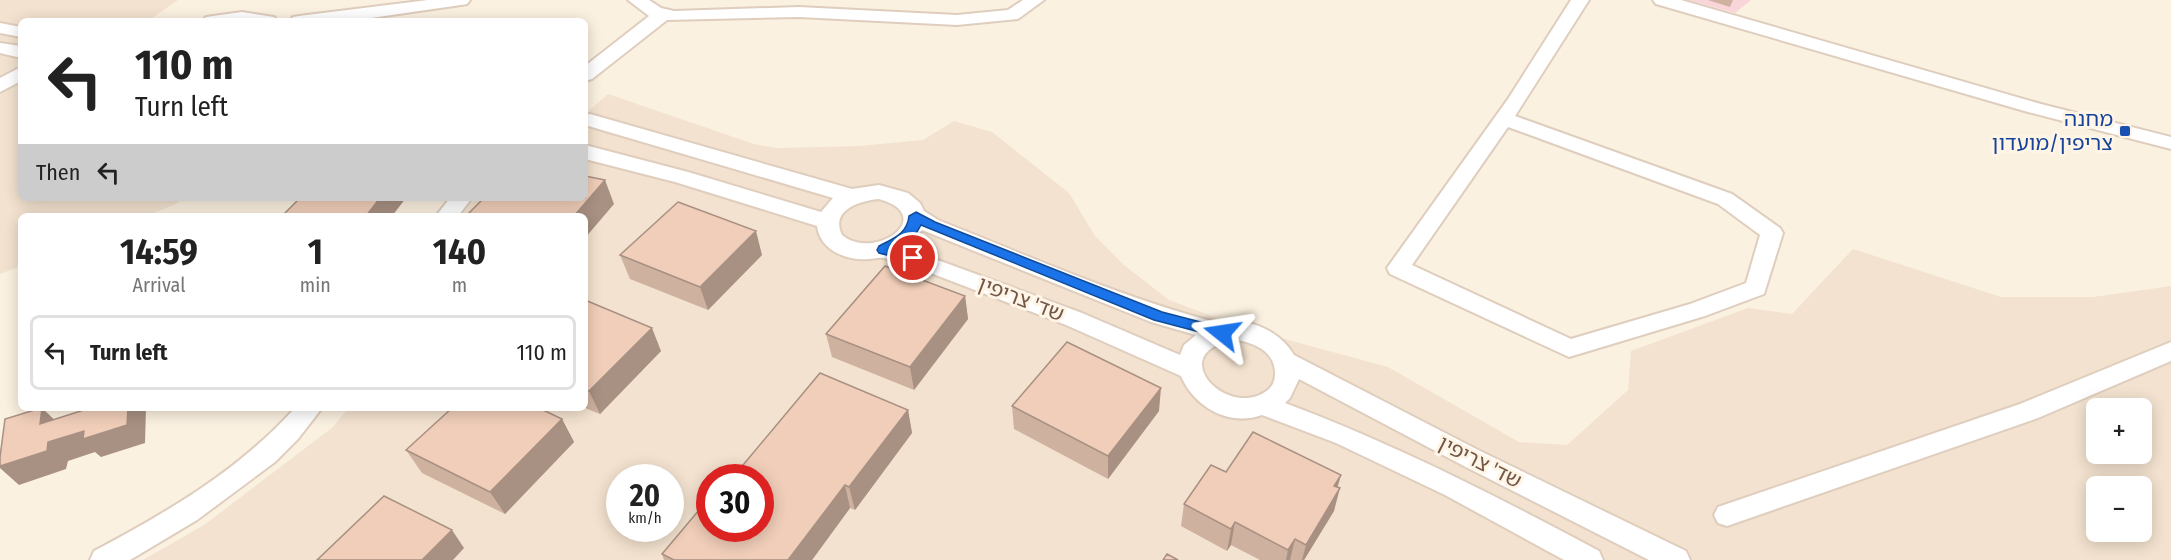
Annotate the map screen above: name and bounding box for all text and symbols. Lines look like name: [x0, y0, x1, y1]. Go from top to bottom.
text: 110 m: [135, 40, 234, 90]
icon: left: [36, 42, 114, 120]
text: Turn left: [135, 91, 228, 123]
place label: מחנה צריפין/מועדון: [1992, 106, 2113, 156]
marker: מחנה צריפין/מועדון: [2118, 124, 2132, 138]
icon: left: [92, 156, 125, 189]
text: Then: [36, 159, 80, 186]
text: 14:59: [120, 230, 198, 274]
text: 1: [308, 230, 323, 274]
text: 140: [433, 230, 486, 274]
pin: [887, 232, 938, 283]
icon: arrive: [896, 241, 929, 274]
street label: שד' צריפין: [974, 271, 1068, 327]
text: Arrival: [132, 273, 185, 297]
text: min: [300, 273, 331, 297]
text: m: [452, 273, 467, 297]
position arrow: [1190, 301, 1254, 365]
icon: left: [39, 336, 72, 369]
text: Turn left: [90, 339, 168, 366]
text: 110 m: [517, 339, 567, 366]
map controls: [2086, 398, 2152, 542]
button: +: [2086, 398, 2152, 464]
street label: שד' צריפין: [1434, 430, 1526, 494]
speed limit sign: 30: [696, 464, 774, 542]
button: −: [2086, 476, 2152, 542]
text: 20: [630, 478, 660, 514]
text: km/h: [628, 509, 662, 527]

